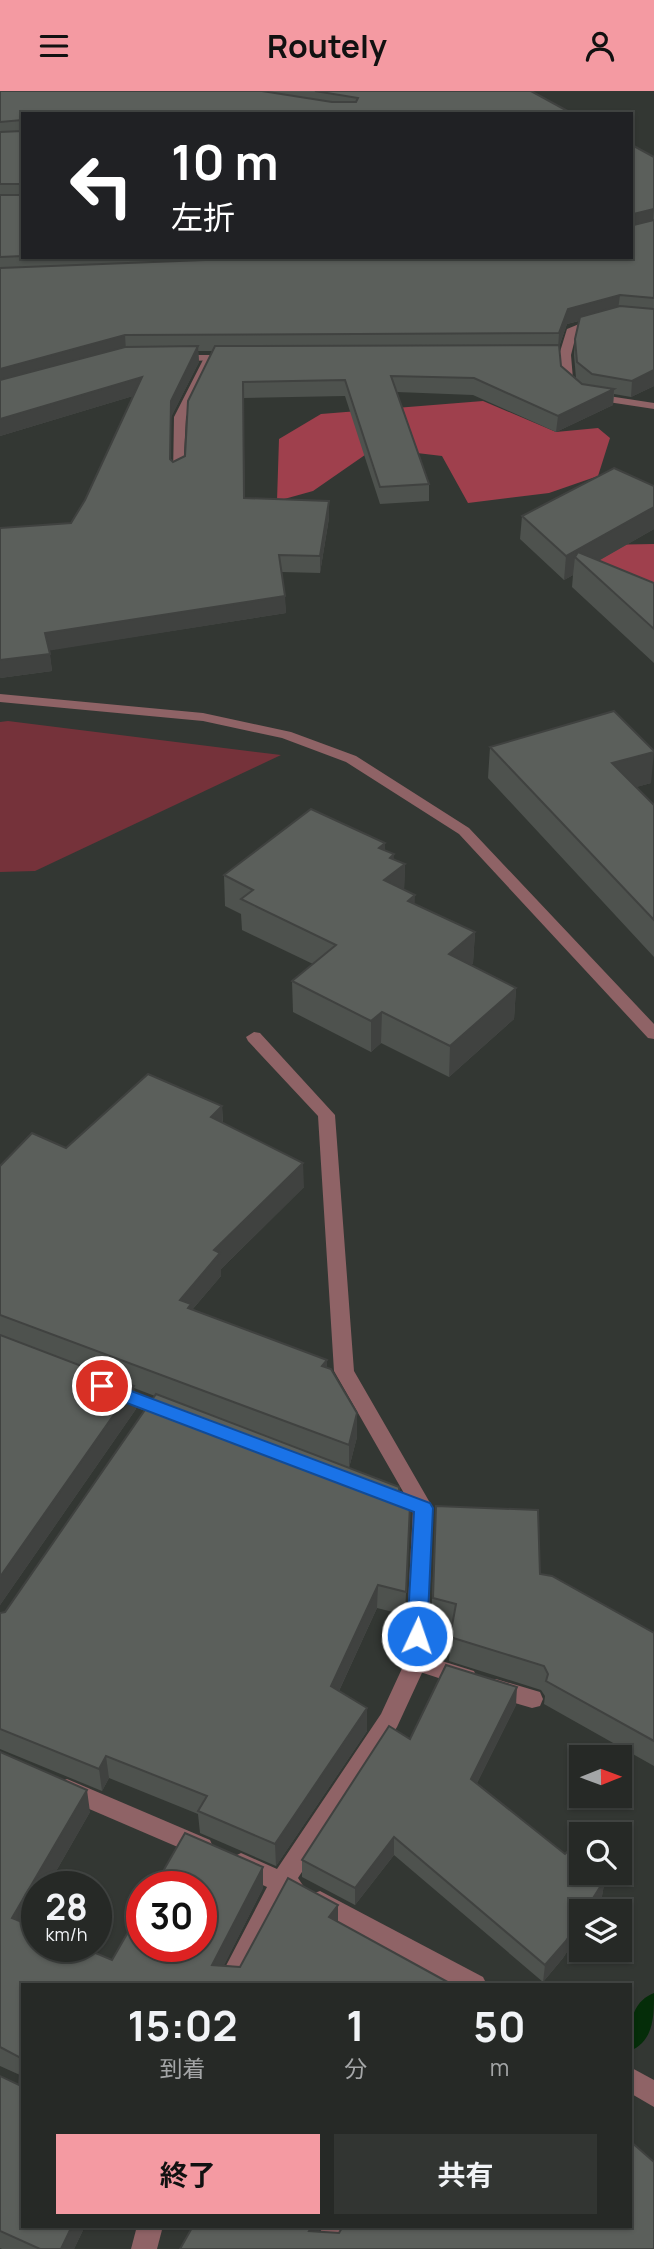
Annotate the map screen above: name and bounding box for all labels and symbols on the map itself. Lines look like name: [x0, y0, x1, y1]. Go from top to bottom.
pin: [72, 1356, 132, 1416]
position arrow: [380, 1599, 454, 1673]
north arrow: [569, 1745, 632, 1808]
speed limit sign: 30: [126, 1871, 217, 1962]

